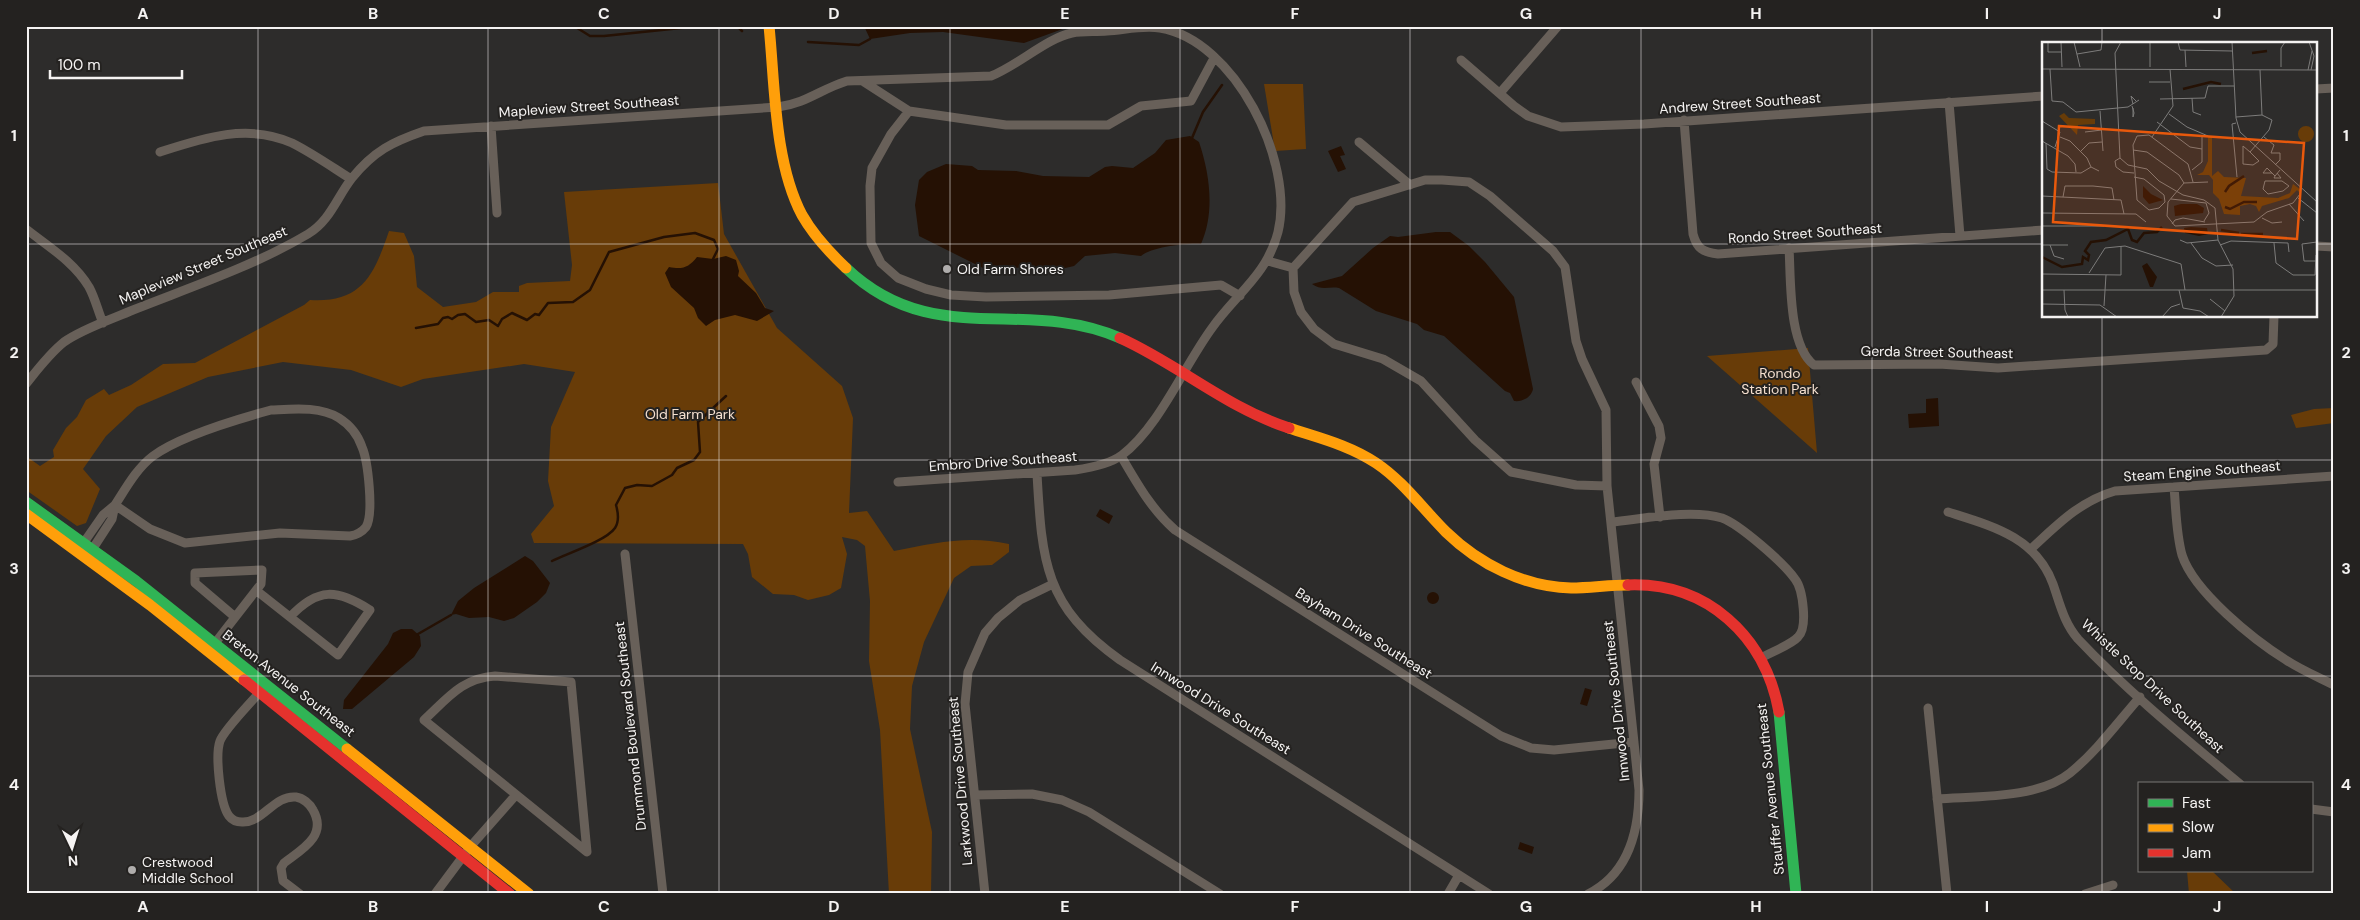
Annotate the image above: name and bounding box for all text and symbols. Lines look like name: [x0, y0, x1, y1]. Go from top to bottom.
text: A: [137, 3, 149, 24]
text: B: [368, 3, 378, 24]
text: C: [598, 3, 610, 24]
text: D: [828, 3, 840, 24]
text: E: [1060, 3, 1070, 24]
text: F: [1291, 3, 1300, 24]
text: G: [1520, 3, 1532, 24]
text: H: [1750, 3, 1762, 24]
text: I: [1985, 3, 1989, 24]
text: J: [2213, 3, 2221, 24]
inset map: [2042, 42, 2318, 318]
scale bar: [50, 48, 182, 80]
text: 100 m: [58, 55, 101, 75]
street label: Andrew Street Southeast: [1658, 88, 1822, 118]
street label: Mapleview Street Southeast: [498, 91, 680, 121]
text: 1: [11, 125, 17, 146]
text: 1: [2343, 125, 2349, 146]
street label: Rondo Street Southeast: [1727, 219, 1883, 247]
street label: Mapleview Street Southeast: [116, 221, 290, 309]
place label: Old Farm Shores: [957, 260, 1064, 278]
marker: Old Farm Shores: [941, 263, 953, 275]
text: 2: [9, 342, 19, 363]
street label: Gerda Street Southeast: [1860, 342, 2014, 362]
text: 2: [2341, 342, 2351, 363]
park label: Rondo Station Park: [1741, 364, 1819, 398]
park label: Old Farm Park: [645, 405, 735, 423]
street label: Embro Drive Southeast: [928, 447, 1078, 475]
street label: Steam Engine Southeast: [2123, 457, 2281, 485]
text: 3: [9, 558, 19, 579]
text: 3: [2341, 558, 2351, 579]
street label: Bayham Drive Southeast: [1292, 583, 1436, 683]
street label: Whistle Stop Drive Southeast: [2078, 615, 2228, 757]
street label: Innwood Drive Southeast: [1599, 620, 1633, 782]
street label: Drummond Boulevard Southeast: [610, 621, 650, 831]
street label: Breton Avenue Southeast: [219, 626, 359, 740]
street label: Innwood Drive Southeast: [1148, 658, 1294, 758]
street label: Larkwood Drive Southeast: [944, 696, 976, 866]
street label: Stauffer Avenue Southeast: [1752, 702, 1788, 876]
text: 4: [9, 774, 19, 795]
text: 4: [2341, 774, 2351, 795]
legend: [2138, 782, 2312, 872]
text: Fast: [2182, 793, 2211, 813]
text: Slow: [2182, 817, 2215, 837]
north arrow: [48, 822, 98, 872]
text: Jam: [2182, 843, 2211, 863]
text: N: [67, 852, 79, 870]
place label: Crestwood Middle School: [142, 853, 233, 887]
marker: Crestwood Middle School: [126, 864, 138, 876]
text: A: [137, 896, 149, 917]
text: B: [368, 896, 378, 917]
text: C: [598, 896, 610, 917]
text: D: [828, 896, 840, 917]
text: E: [1060, 896, 1070, 917]
text: F: [1291, 896, 1300, 917]
text: G: [1520, 896, 1532, 917]
text: H: [1750, 896, 1762, 917]
text: I: [1985, 896, 1989, 917]
text: J: [2213, 896, 2221, 917]

